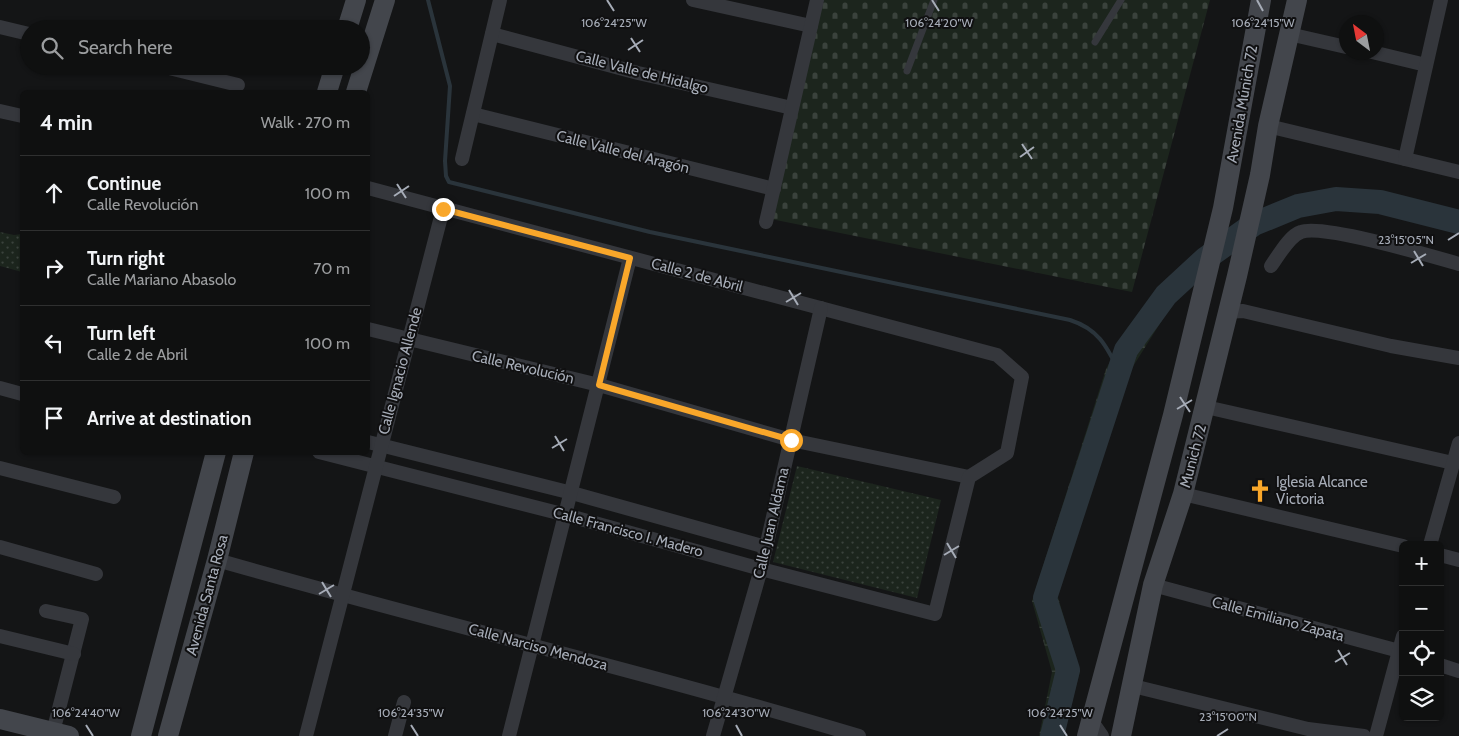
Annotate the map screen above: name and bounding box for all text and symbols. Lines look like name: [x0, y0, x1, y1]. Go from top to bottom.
text: 106°24'25"W: [581, 15, 647, 30]
text: 106°24'20"W: [905, 15, 973, 30]
text: 106°24'15"W: [1231, 15, 1295, 30]
north arrow: [1339, 15, 1384, 60]
search box: [20, 20, 370, 75]
icon: search: [38, 34, 66, 62]
text: Search here: [78, 36, 172, 59]
street label: Avenida Múnich 72: [1223, 44, 1261, 164]
street label: Calle Valle de Hidalgo: [574, 47, 710, 97]
text: 4 min: [40, 110, 93, 135]
text: Walk · 270 m: [261, 113, 350, 132]
street label: Calle Valle del Aragón: [555, 127, 691, 177]
text: Continue: [87, 172, 161, 195]
icon: ahead: [40, 179, 68, 207]
text: 100 m: [305, 184, 350, 203]
text: Calle Revolución: [87, 195, 198, 214]
route end: [432, 198, 455, 221]
text: 23°15'05"N: [1378, 232, 1434, 247]
text: Turn right: [87, 247, 165, 270]
icon: right: [40, 254, 68, 282]
street label: Calle 2 de Abril: [649, 254, 745, 296]
text: 70 m: [313, 259, 350, 278]
text: Calle Mariano Abasolo: [87, 270, 236, 289]
street label: Calle Ignacio Allende: [374, 305, 426, 437]
text: Turn left: [87, 322, 155, 345]
icon: left: [40, 329, 68, 357]
text: 100 m: [305, 334, 350, 353]
text: Calle 2 de Abril: [87, 345, 187, 364]
street label: Calle Revolución: [470, 346, 576, 388]
icon: arrive: [40, 404, 68, 432]
text: Arrive at destination: [87, 407, 251, 430]
street label: Munich 72: [1176, 422, 1210, 490]
route start: [780, 429, 803, 452]
street label: Calle Juan Aldama: [749, 465, 793, 580]
place label: Iglesia Alcance Victoria: [1276, 473, 1368, 508]
church icon: Iglesia Alcance Victoria: [1247, 478, 1273, 504]
street label: Calle Francisco I. Madero: [551, 503, 705, 561]
street label: Avenida Santa Rosa: [182, 532, 232, 657]
map controls: [1399, 541, 1444, 721]
button: +: [1399, 541, 1444, 586]
button: −: [1399, 586, 1444, 631]
street label: Calle Emiliano Zapata: [1210, 593, 1347, 645]
street label: Calle Narciso Mendoza: [466, 620, 610, 674]
button: locate: [1399, 631, 1444, 676]
button: layers: [1399, 676, 1444, 721]
text: 106°24'40"W: [52, 705, 121, 720]
text: 106°24'35"W: [378, 705, 445, 720]
text: 106°24'30"W: [702, 705, 770, 720]
text: 106°24'25"W: [1027, 705, 1093, 720]
text: 23°15'00"N: [1199, 709, 1257, 724]

